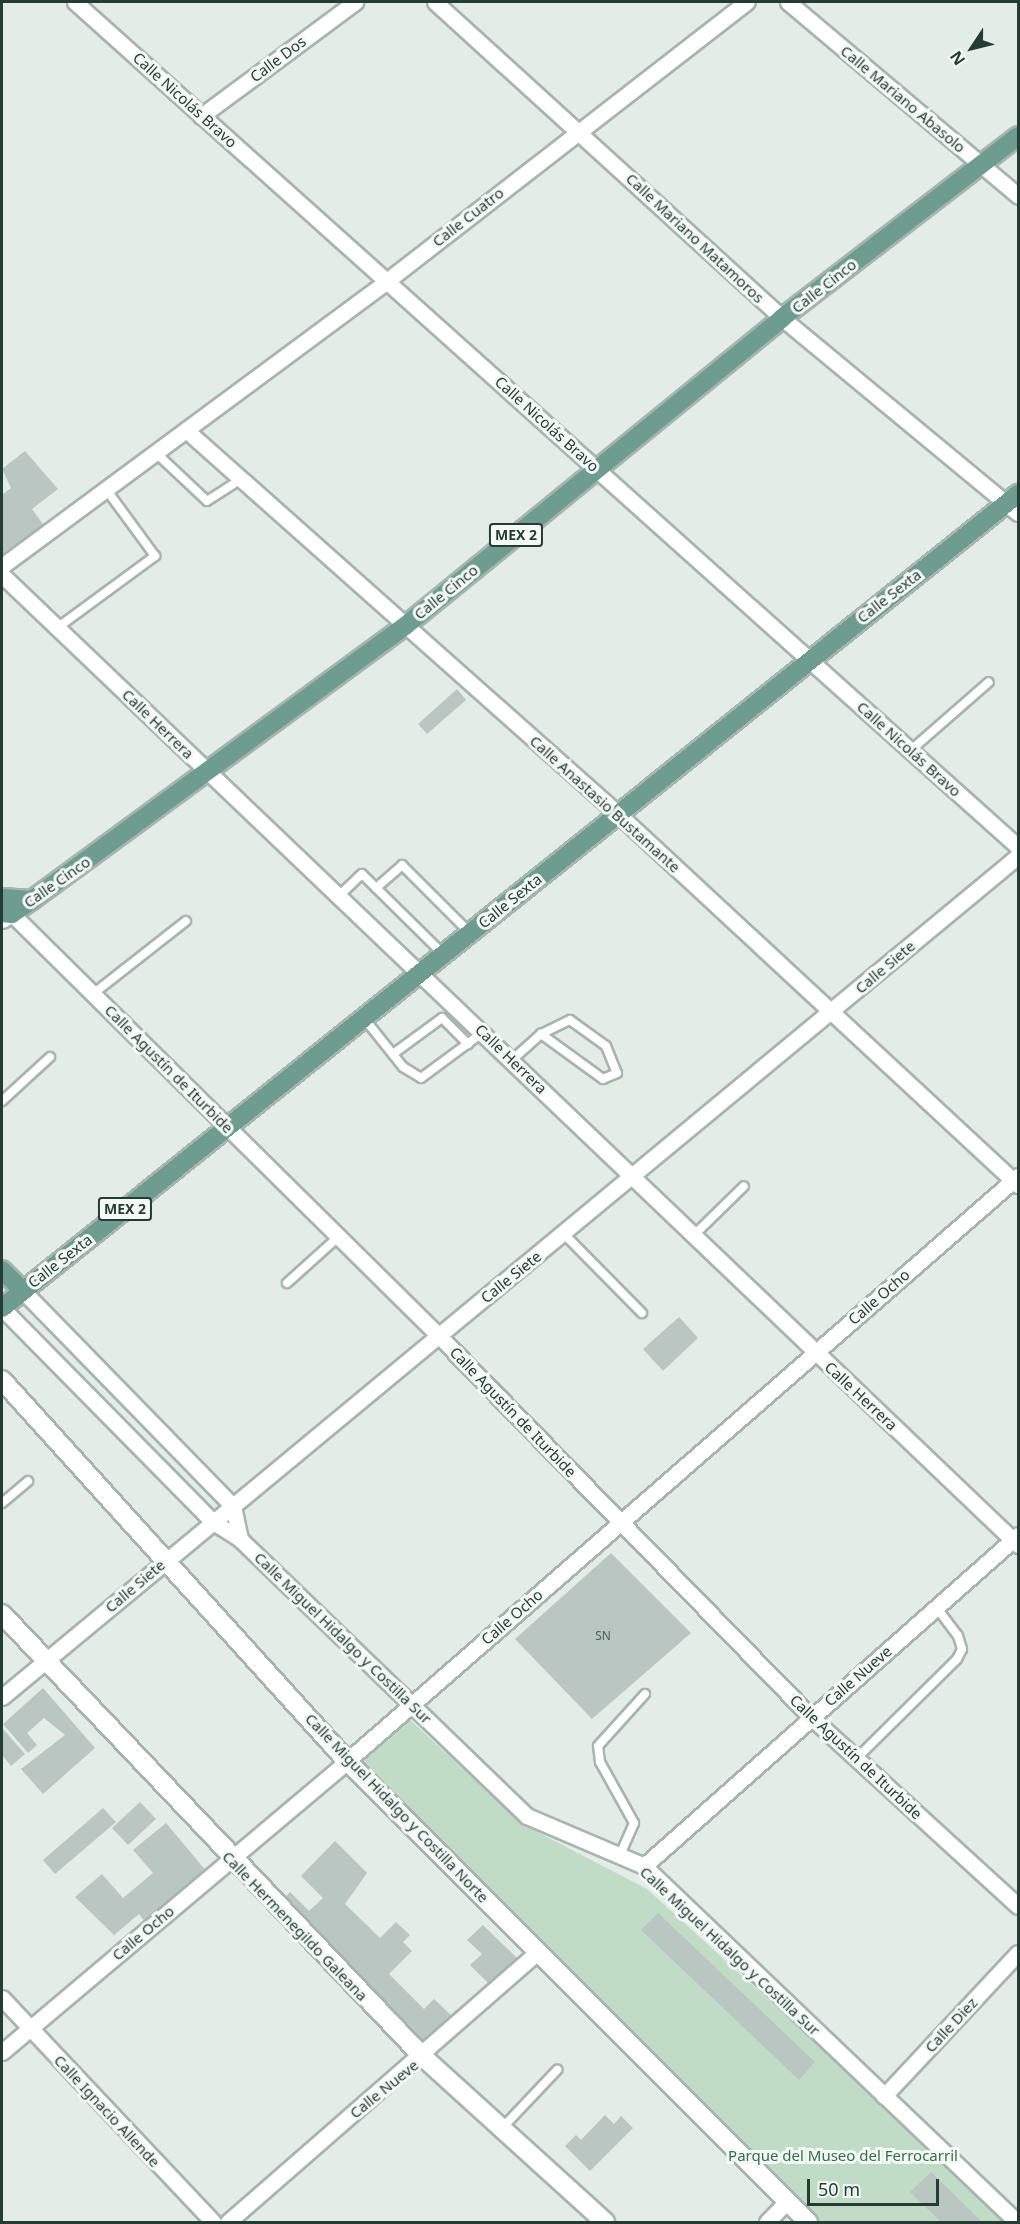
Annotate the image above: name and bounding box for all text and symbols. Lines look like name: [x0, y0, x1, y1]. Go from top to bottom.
north arrow: [942, 18, 1002, 78]
street label: Calle Dos: [247, 32, 309, 86]
street label: Calle Mariano Abasolo: [837, 42, 969, 156]
text: N: [945, 47, 970, 70]
street label: Calle Nicolás Bravo: [129, 49, 241, 151]
street label: Calle Mariano Matamoros: [622, 169, 768, 307]
street label: Calle Cuatro: [429, 184, 507, 250]
street label: Calle Cinco: [788, 255, 860, 317]
street label: Calle Nicolás Bravo: [491, 373, 603, 475]
road number: MEX 2: [488, 524, 544, 546]
street label: Calle Cinco: [410, 561, 482, 623]
street label: Calle Sexta: [853, 565, 925, 627]
street label: Calle Herrera: [119, 685, 197, 763]
street label: Calle Nicolás Bravo: [853, 698, 965, 800]
street label: Calle Anastasio Bustamante: [526, 732, 684, 876]
street label: Calle Cinco: [20, 853, 94, 911]
street label: Calle Sexta: [475, 870, 545, 932]
street label: Calle Siete: [851, 937, 919, 997]
street label: Calle Agustín de Iturbide: [101, 1001, 237, 1137]
street label: Calle Herrera: [472, 1020, 550, 1098]
road number: MEX 2: [96, 1198, 154, 1220]
street label: Calle Sexta: [24, 1230, 96, 1292]
street label: Calle Siete: [477, 1247, 545, 1307]
street label: Calle Ocho: [845, 1266, 913, 1328]
street label: Calle Agustín de Iturbide: [446, 1343, 580, 1481]
street label: Calle Herrera: [821, 1358, 901, 1434]
street label: Calle Miguel Hidalgo y Costilla Sur: [251, 1548, 435, 1728]
street label: Calle Siete: [101, 1556, 169, 1616]
street label: Calle Ocho: [478, 1586, 546, 1648]
house number: SN: [595, 1629, 611, 1643]
street label: Calle Nueve: [821, 1642, 895, 1710]
street label: Calle Agustín de Iturbide: [786, 1691, 926, 1823]
street label: Calle Miguel Hidalgo y Costilla Norte: [302, 1710, 492, 1906]
street label: Calle Hermenegildo Galeana: [219, 1847, 371, 2005]
street label: Calle Miguel Hidalgo y Costilla Sur: [636, 1863, 824, 2039]
street label: Calle Ocho: [108, 1902, 178, 1964]
street label: Calle Diez: [921, 1994, 981, 2056]
street label: Calle Ignacio Allende: [50, 2051, 164, 2171]
street label: Calle Nueve: [346, 2056, 422, 2122]
park label: Parque del Museo del Ferrocarril: [728, 2147, 958, 2165]
scale bar: [810, 2167, 942, 2205]
text: 50 m: [818, 2177, 860, 2201]

